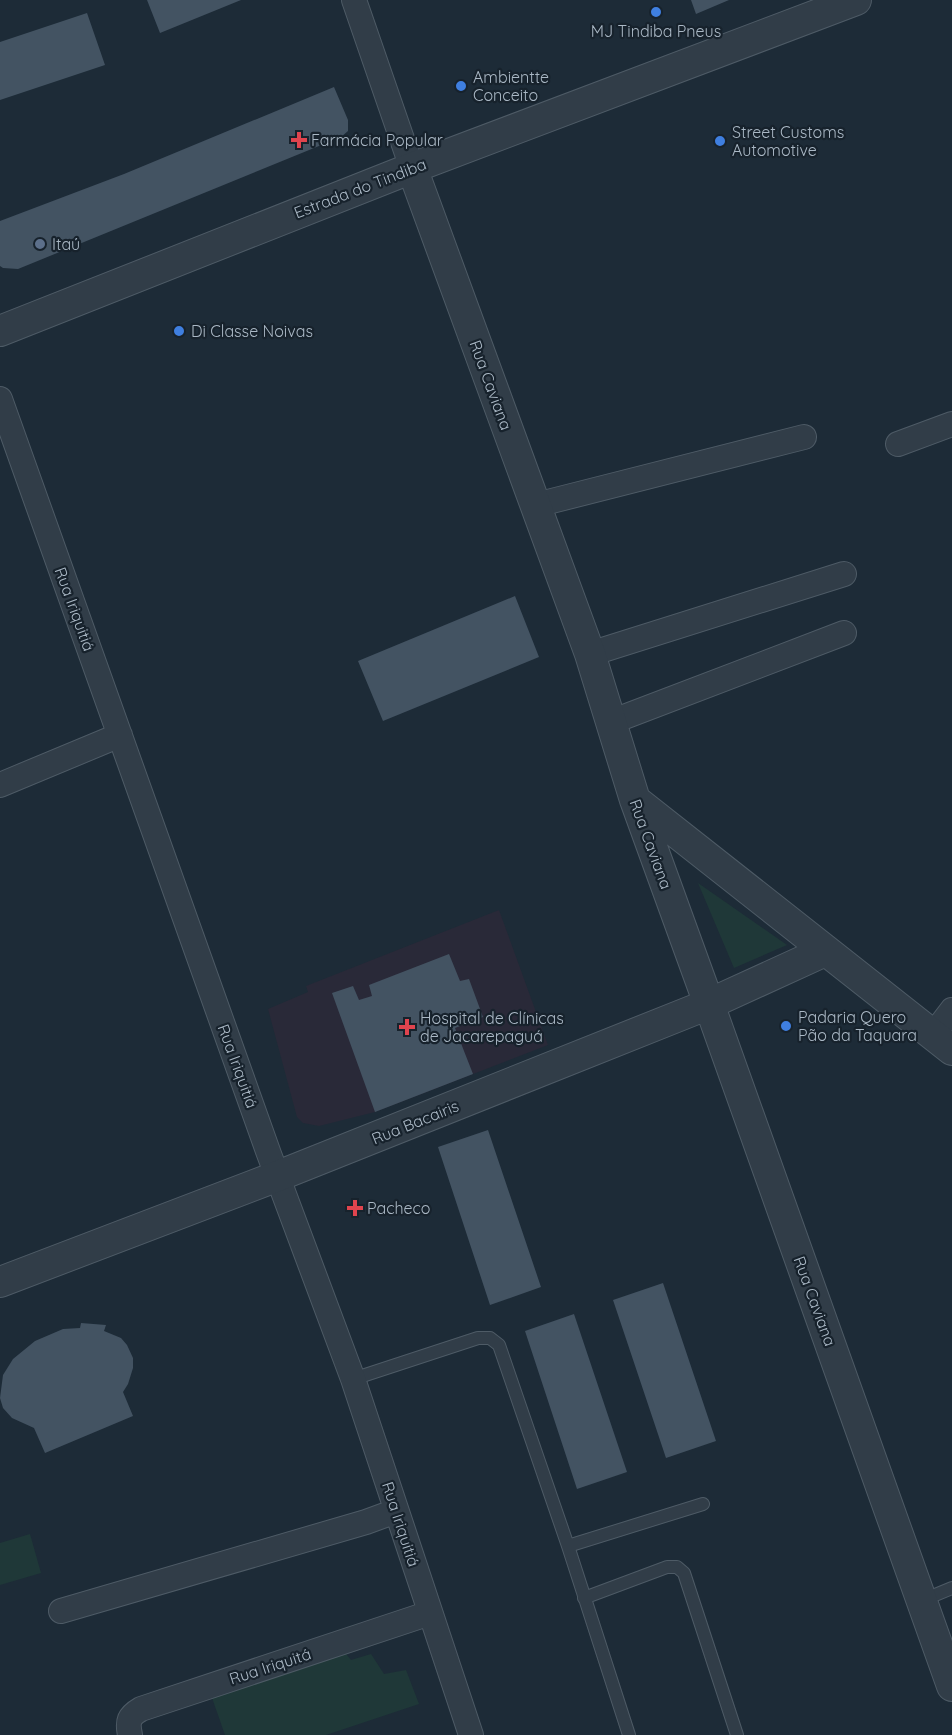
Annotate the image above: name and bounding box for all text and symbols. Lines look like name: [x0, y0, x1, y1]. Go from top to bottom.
marker: MJ Tindiba Pneus: [649, 5, 663, 19]
place label: MJ Tindiba Pneus: [591, 21, 721, 41]
place label: Ambientte Conceito: [473, 67, 549, 105]
marker: Ambientte Conceito: [454, 79, 468, 93]
place label: Street Customs Automotive: [732, 122, 844, 160]
place label: Farmácia Popular: [311, 130, 443, 150]
marker: Farmácia Popular: [292, 133, 306, 147]
marker: Street Customs Automotive: [713, 134, 727, 148]
street label: Estrada do Tindiba: [291, 154, 429, 222]
place label: Itaú: [52, 234, 80, 254]
marker: Itaú: [33, 237, 47, 251]
place label: Di Classe Noivas: [191, 321, 313, 341]
marker: Di Classe Noivas: [172, 324, 186, 338]
street label: Rua Caviana: [465, 337, 517, 433]
street label: Rua Iriquitiá: [51, 564, 99, 654]
street label: Rua Caviana: [625, 796, 677, 892]
place label: Padaria Quero Pão da Taquara: [798, 1007, 917, 1045]
place label: Hospital de Clínicas de Jacarepaguá: [420, 1008, 564, 1046]
marker: Hospital de Clínicas de Jacarepaguá: [398, 1018, 416, 1036]
marker: Padaria Quero Pão da Taquara: [779, 1019, 793, 1033]
street label: Rua Iriquitiá: [214, 1021, 262, 1111]
street label: Rua Bacairis: [368, 1095, 462, 1149]
place label: Pacheco: [367, 1198, 431, 1218]
marker: Pacheco: [348, 1201, 362, 1215]
street label: Rua Caviana: [789, 1253, 841, 1349]
street label: Rua Iriquitiá: [378, 1479, 424, 1569]
street label: Rua Iriquitá: [227, 1643, 313, 1689]

